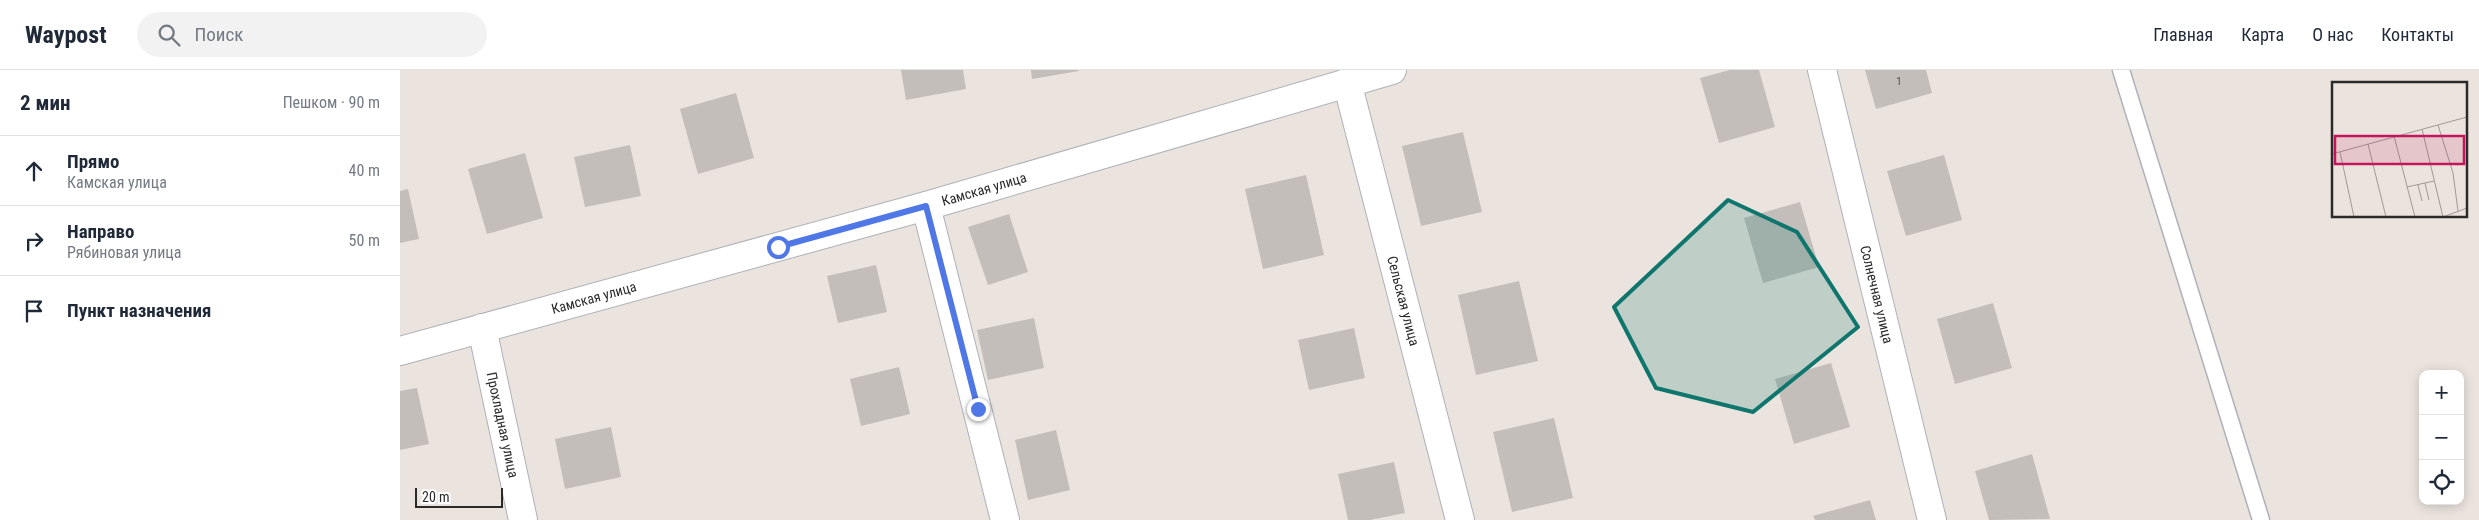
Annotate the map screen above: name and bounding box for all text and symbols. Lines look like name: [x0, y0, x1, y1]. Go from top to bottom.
search box: [137, 12, 487, 57]
text: Waypost: [25, 21, 107, 49]
icon: search: [155, 21, 183, 49]
text: Поиск: [195, 23, 243, 46]
text: Главная: [2153, 24, 2213, 45]
text: Карта: [2241, 24, 2284, 45]
text: О нас: [2312, 24, 2353, 45]
text: Контакты: [2381, 24, 2454, 45]
house number: 1: [1896, 75, 1902, 88]
inset map: [2332, 82, 2466, 218]
text: 2 мин: [20, 91, 70, 115]
text: Пешком · 90 m: [283, 93, 380, 112]
text: Прямо: [67, 150, 120, 173]
icon: ahead: [20, 157, 48, 185]
text: 40 m: [348, 161, 380, 180]
street label: Камская улица: [940, 169, 1028, 209]
text: Камская улица: [67, 173, 167, 192]
text: Направо: [67, 220, 134, 243]
icon: right: [20, 227, 48, 255]
text: 50 m: [348, 231, 380, 250]
route start: [767, 236, 790, 259]
text: Рябиновая улица: [67, 243, 181, 262]
street label: Солнечная улица: [1857, 244, 1897, 345]
street label: Сельская улица: [1384, 254, 1423, 347]
street label: Камская улица: [549, 278, 638, 317]
icon: arrive: [20, 297, 48, 325]
text: Пункт назначения: [67, 299, 211, 322]
street label: Прохладная улица: [484, 370, 522, 479]
map controls: [2419, 370, 2464, 505]
button: +: [2419, 370, 2464, 415]
route end: [967, 398, 990, 421]
button: −: [2419, 415, 2464, 460]
button: locate: [2419, 460, 2464, 505]
scale bar: [415, 485, 502, 508]
text: 20 m: [422, 489, 450, 505]

